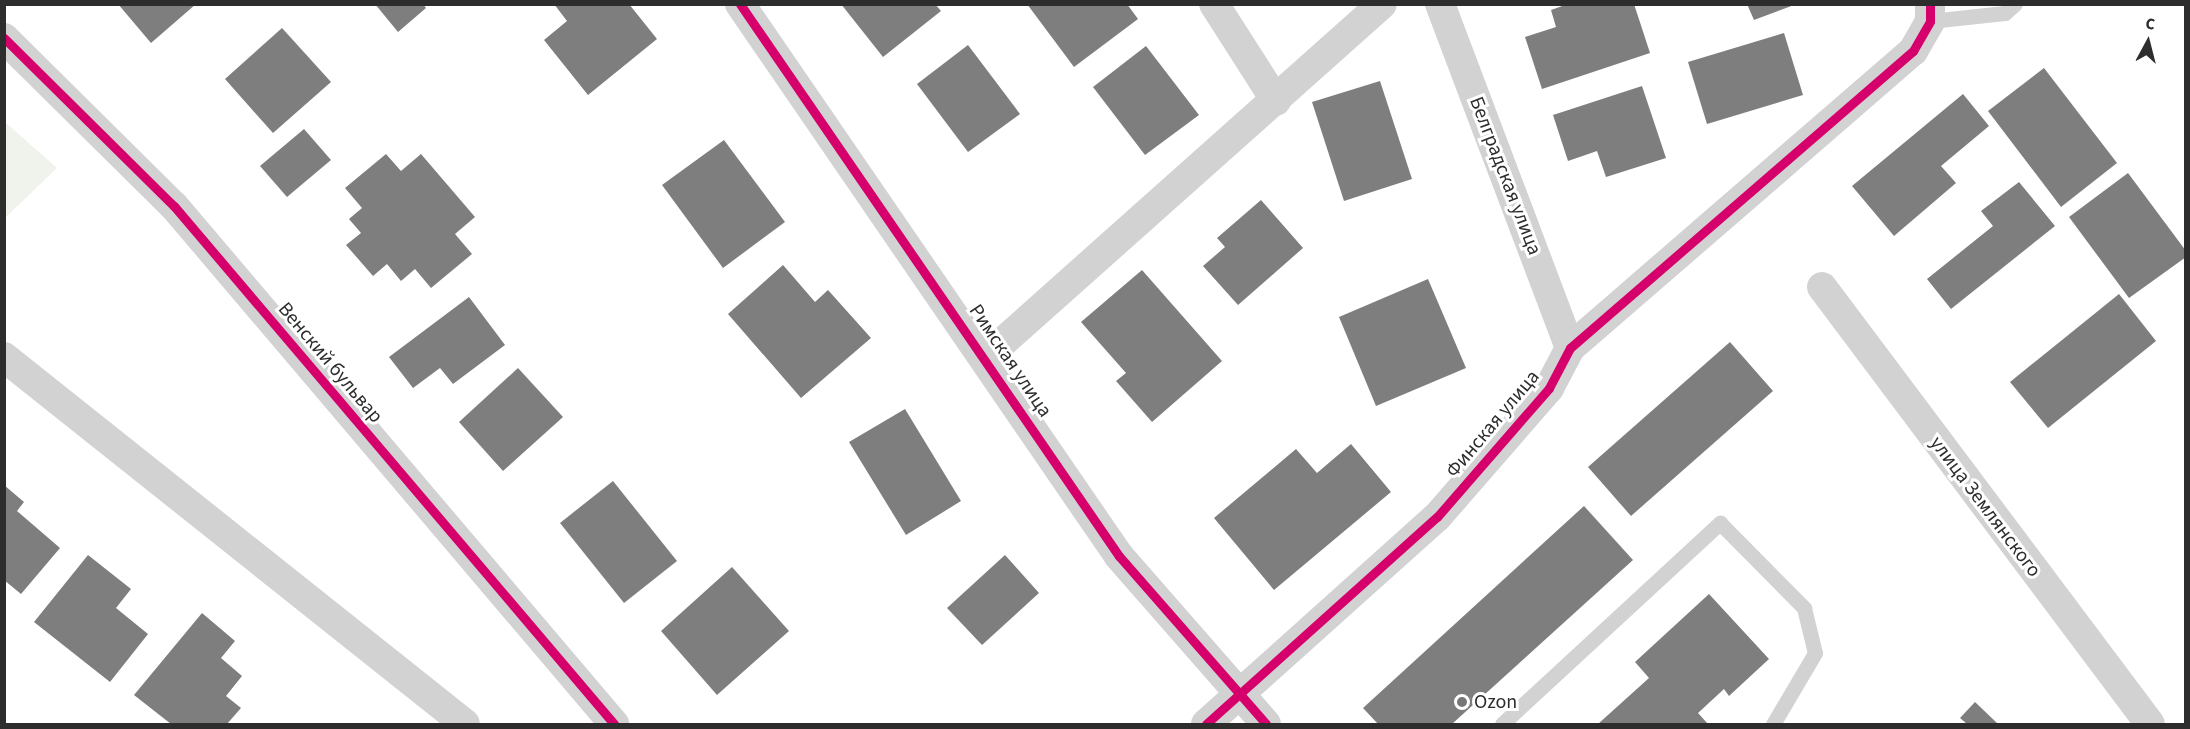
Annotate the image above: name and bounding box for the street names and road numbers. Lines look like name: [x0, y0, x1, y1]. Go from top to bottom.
street label: Белградская улица: [1464, 93, 1546, 259]
street label: Венский бульвар: [273, 298, 387, 428]
street label: Римская улица: [963, 300, 1057, 422]
street label: Финская улица: [1441, 365, 1545, 483]
street label: улица Землянского: [1924, 432, 2046, 582]

